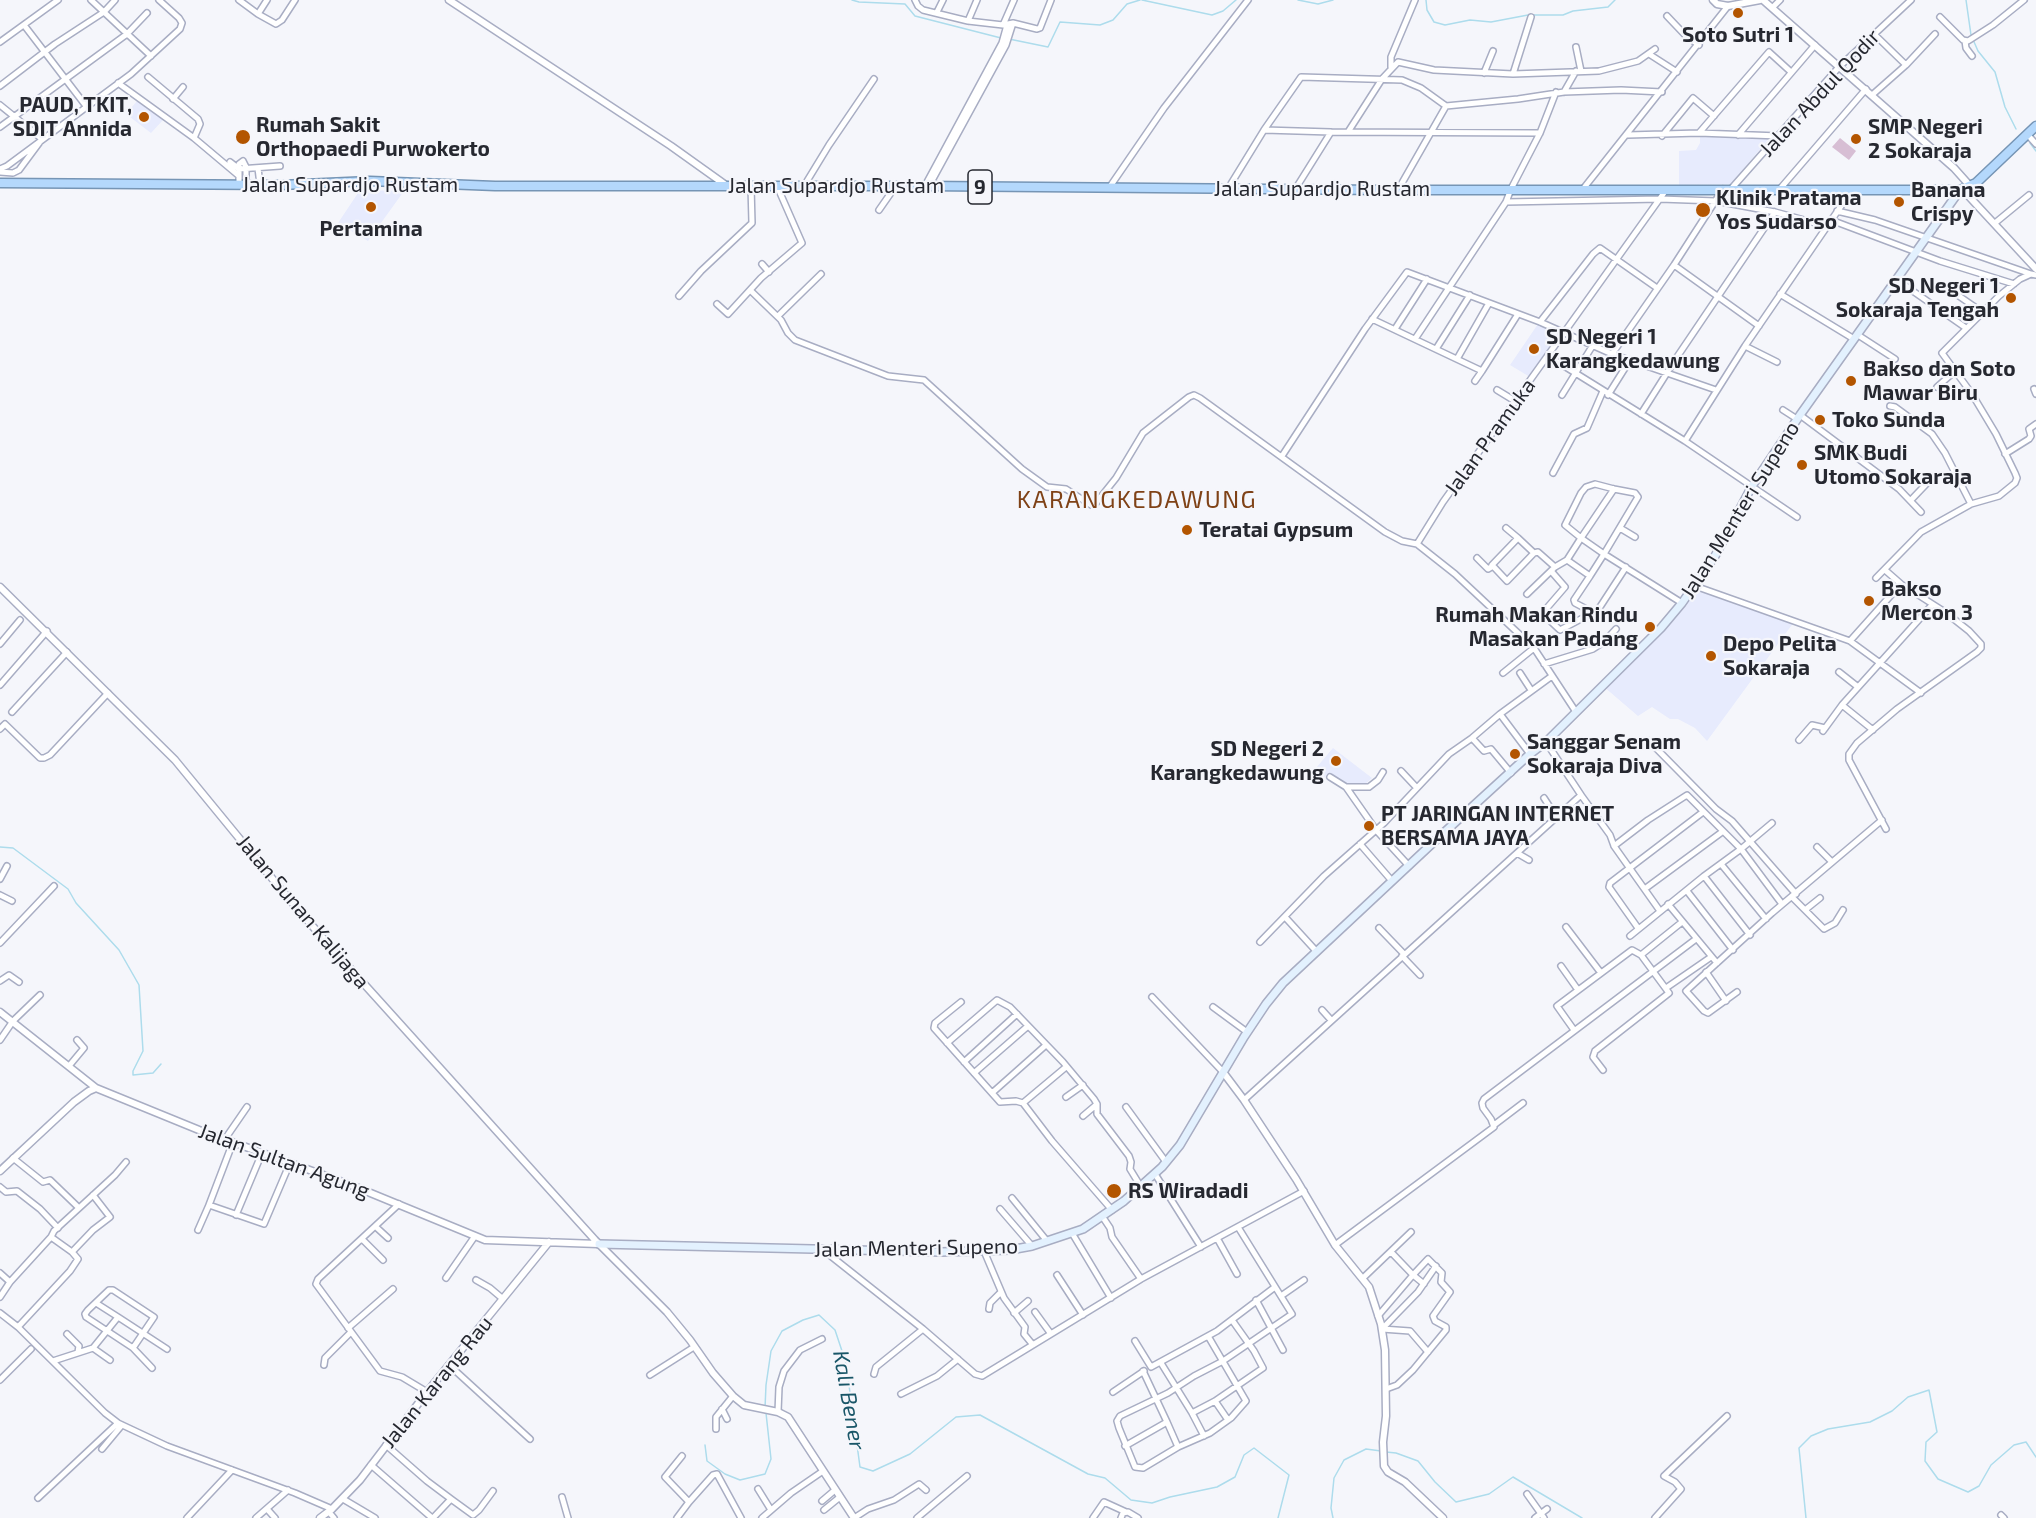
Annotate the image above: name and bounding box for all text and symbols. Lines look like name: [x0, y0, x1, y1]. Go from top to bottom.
marker: Soto Sutri 1: [1731, 6, 1745, 20]
place label: Soto Sutri 1: [1682, 22, 1794, 48]
street label: Jalan Abdul Qodir: [1755, 24, 1885, 162]
place label: PAUD, TKIT, SDIT Annida: [13, 92, 132, 142]
marker: PAUD, TKIT, SDIT Annida: [137, 110, 151, 124]
place label: Rumah Sakit Orthopaedi Purwokerto: [256, 112, 490, 162]
place label: SMP Negeri 2 Sokaraja: [1868, 114, 1983, 164]
marker: Rumah Sakit Orthopaedi Purwokerto: [234, 128, 252, 146]
marker: SMP Negeri 2 Sokaraja: [1849, 132, 1863, 146]
road number: 9: [968, 170, 992, 204]
street label: Jalan Supardjo Rustam: [242, 172, 458, 198]
street label: Jalan Supardjo Rustam: [728, 173, 944, 199]
street label: Jalan Supardjo Rustam: [1214, 176, 1430, 202]
place label: Banana Crispy: [1911, 177, 1986, 227]
place label: Klinik Pratama Yos Sudarso: [1716, 185, 1862, 235]
marker: Banana Crispy: [1892, 195, 1906, 209]
marker: Pertamina: [364, 200, 378, 214]
marker: Klinik Pratama Yos Sudarso: [1694, 201, 1712, 219]
place label: Pertamina: [319, 216, 423, 242]
place label: SD Negeri 1 Sokaraja Tengah: [1836, 273, 1999, 323]
marker: SD Negeri 1 Sokaraja Tengah: [2004, 291, 2018, 305]
place label: SD Negeri 1 Karangkedawung: [1546, 324, 1720, 374]
marker: SD Negeri 1 Karangkedawung: [1527, 342, 1541, 356]
place label: Bakso dan Soto Mawar Biru: [1863, 356, 2016, 406]
street label: Jalan Pramuka: [1439, 374, 1541, 500]
marker: Bakso dan Soto Mawar Biru: [1844, 374, 1858, 388]
place label: Toko Sunda: [1832, 407, 1945, 433]
marker: Toko Sunda: [1813, 413, 1827, 427]
street label: Jalan Menteri Supeno: [1675, 417, 1805, 603]
place label: SMK Budi Utomo Sokaraja: [1814, 440, 1972, 490]
marker: SMK Budi Utomo Sokaraja: [1795, 458, 1809, 472]
district label: KARANGKEDAWUNG: [1017, 486, 1257, 514]
place label: Teratai Gypsum: [1199, 517, 1353, 543]
marker: Teratai Gypsum: [1180, 523, 1194, 537]
place label: Bakso Mercon 3: [1881, 576, 1973, 626]
marker: Bakso Mercon 3: [1862, 594, 1876, 608]
place label: Rumah Makan Rindu Masakan Padang: [1435, 602, 1638, 652]
marker: Rumah Makan Rindu Masakan Padang: [1643, 620, 1657, 634]
place label: Depo Pelita Sokaraja: [1723, 631, 1837, 681]
marker: Depo Pelita Sokaraja: [1704, 649, 1718, 663]
place label: Sanggar Senam Sokaraja Diva: [1527, 729, 1681, 779]
place label: SD Negeri 2 Karangkedawung: [1150, 736, 1324, 786]
marker: Sanggar Senam Sokaraja Diva: [1508, 747, 1522, 761]
marker: SD Negeri 2 Karangkedawung: [1329, 754, 1343, 768]
place label: PT JARINGAN INTERNET BERSAMA JAYA: [1381, 801, 1614, 851]
marker: PT JARINGAN INTERNET BERSAMA JAYA: [1362, 819, 1376, 833]
street label: Jalan Sunan Kalijaga: [231, 830, 375, 994]
street label: Jalan Sultan Agung: [195, 1118, 373, 1204]
place label: RS Wiradadi: [1128, 1178, 1248, 1204]
marker: RS Wiradadi: [1105, 1182, 1123, 1200]
street label: Jalan Menteri Supeno: [814, 1234, 1018, 1262]
street label: Jalan Karang Rau: [376, 1311, 498, 1453]
water label: Kali Bener: [827, 1348, 871, 1452]

